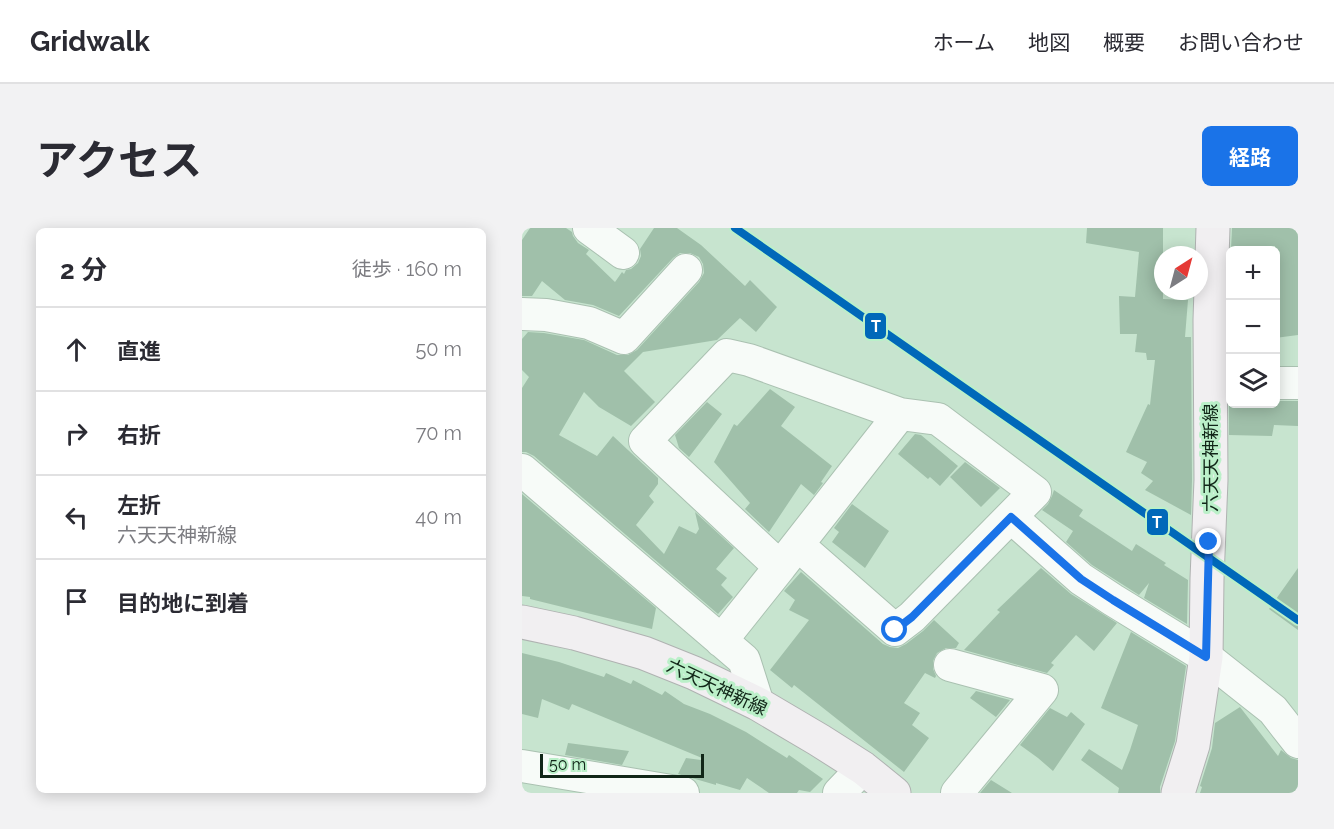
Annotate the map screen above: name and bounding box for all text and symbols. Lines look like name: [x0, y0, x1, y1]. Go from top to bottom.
text: Gridwalk: [30, 25, 150, 58]
text: ホーム: [933, 30, 995, 55]
text: 地図: [1028, 30, 1070, 55]
text: 概要: [1103, 30, 1145, 55]
text: お問い合わせ: [1178, 30, 1304, 55]
button: 経路: [1202, 126, 1298, 186]
text: アクセス: [36, 136, 202, 185]
north arrow: [1154, 246, 1208, 300]
map controls: [1226, 246, 1280, 408]
button: +: [1226, 246, 1280, 300]
text: 2 分: [60, 255, 107, 285]
text: 徒歩 · 160 m: [352, 257, 462, 281]
button: −: [1226, 300, 1280, 354]
line badge: T: [864, 312, 887, 340]
text: T: [871, 317, 881, 336]
icon: ahead: [60, 333, 93, 366]
text: 50 m: [415, 337, 462, 361]
text: 直進: [117, 338, 161, 364]
button: layers: [1226, 354, 1280, 408]
street label: 六天天神新線: [1200, 404, 1221, 512]
icon: right: [60, 417, 93, 450]
text: 70 m: [416, 421, 462, 445]
text: 右折: [117, 422, 161, 448]
text: 左折: [117, 492, 161, 518]
icon: left: [60, 501, 93, 534]
text: 40 m: [415, 505, 462, 529]
line badge: T: [1146, 508, 1169, 536]
text: T: [1152, 513, 1162, 532]
text: 六天天神新線: [117, 523, 237, 547]
route end: [1195, 528, 1221, 554]
icon: arrive: [60, 585, 93, 618]
text: 目的地に到着: [117, 590, 249, 616]
route start: [881, 616, 907, 642]
street label: 六天天神新線: [664, 655, 770, 719]
scale bar: [540, 751, 704, 778]
text: 50 m: [549, 755, 586, 774]

